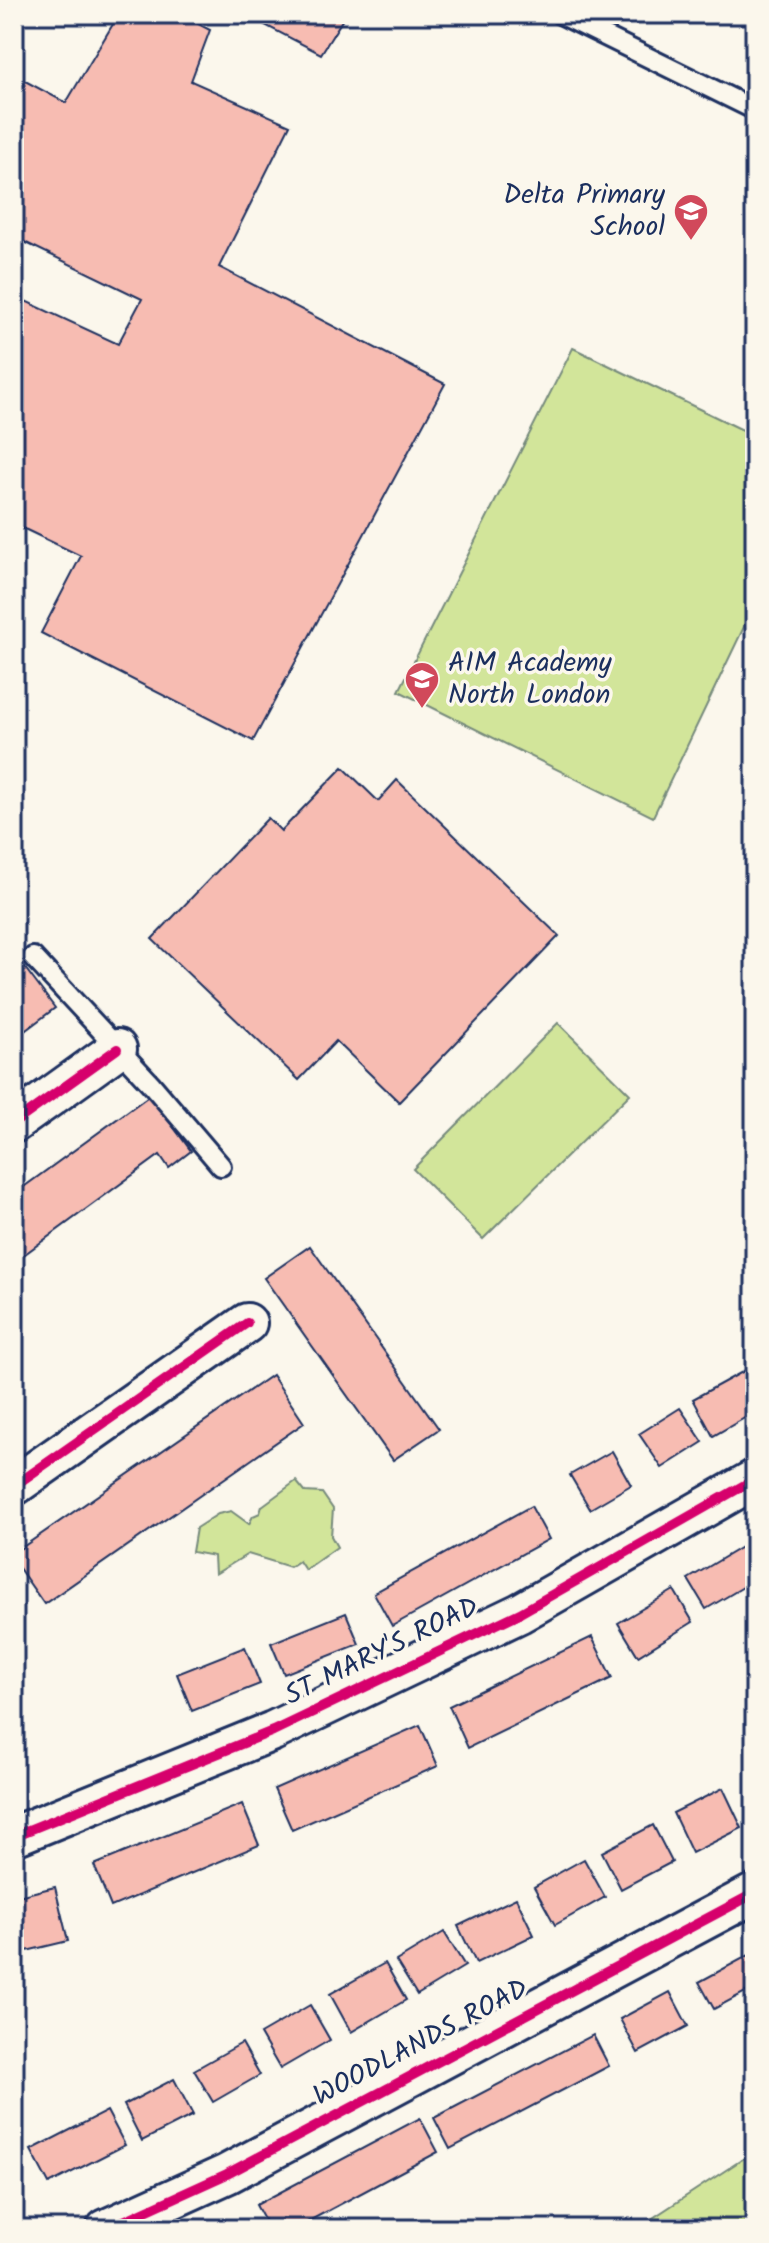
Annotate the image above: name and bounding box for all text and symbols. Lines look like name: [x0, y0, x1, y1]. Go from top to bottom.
place label: Delta Primary School: [503, 173, 666, 250]
school or university icon: Delta Primary School: [672, 192, 710, 242]
place label: AIM Academy North London: [448, 641, 613, 718]
school or university icon: AIM Academy North London: [403, 660, 441, 710]
street label: ST MARY'S ROAD: [277, 1585, 487, 1719]
street label: WOODLANDS ROAD: [305, 1967, 537, 2119]

